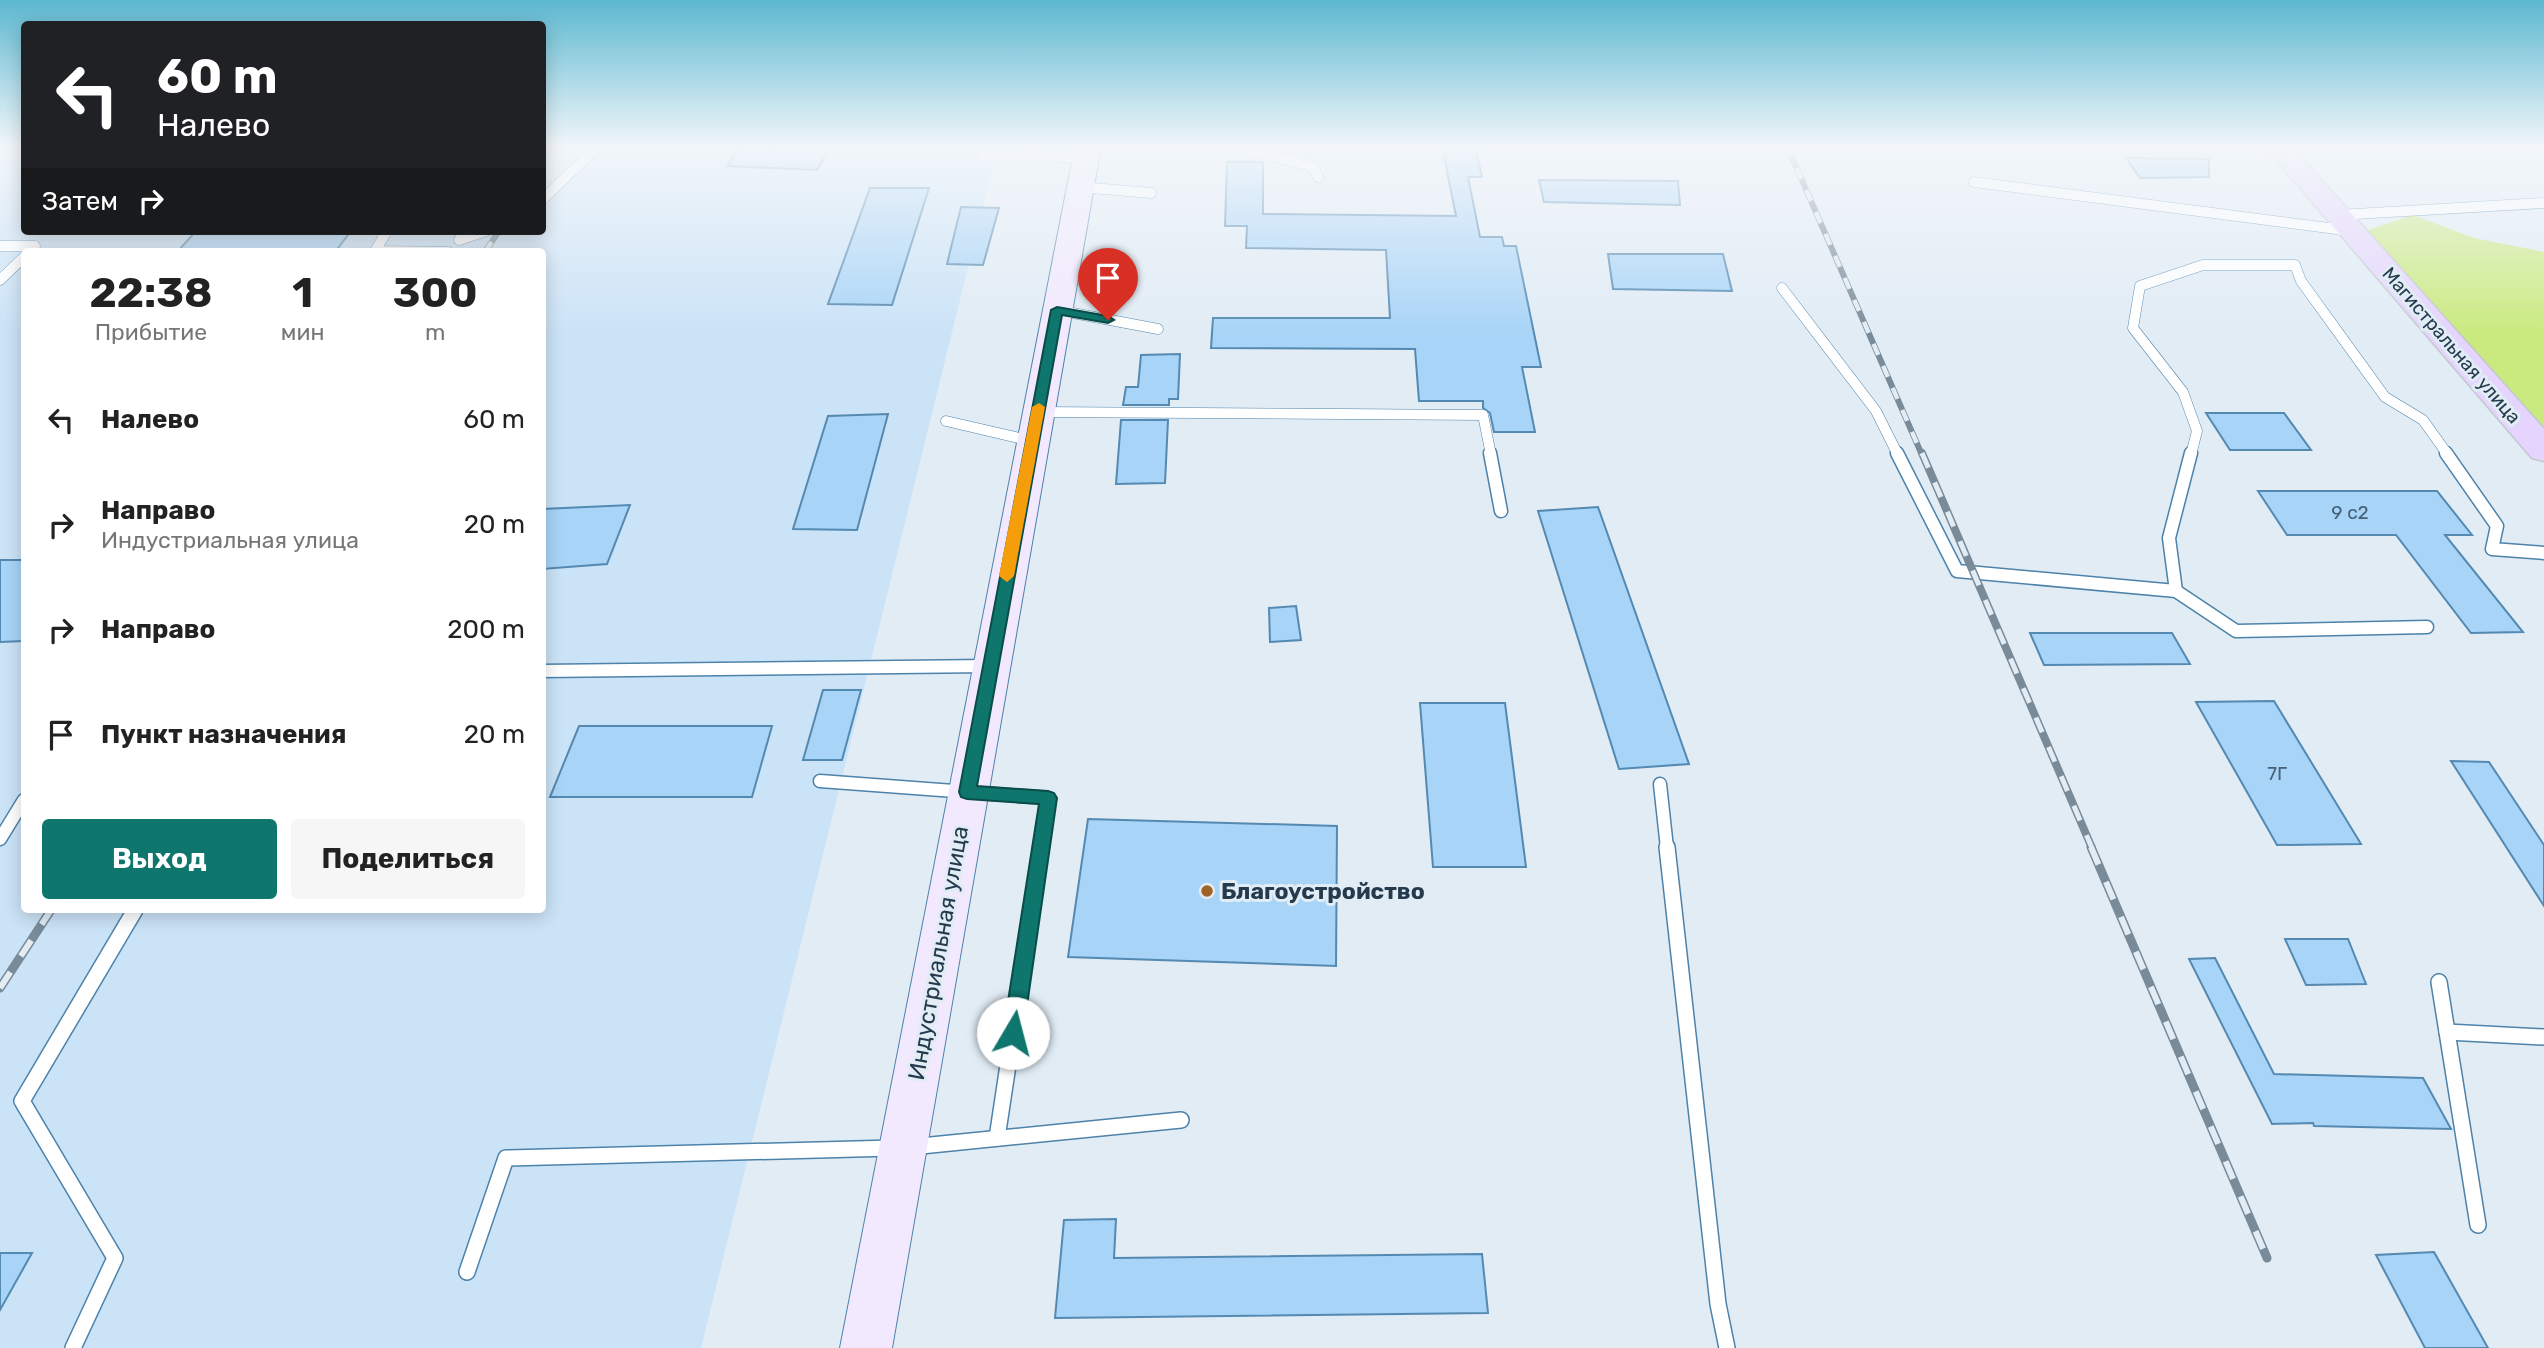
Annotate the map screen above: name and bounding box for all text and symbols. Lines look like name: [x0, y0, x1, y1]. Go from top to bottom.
text: 60 m: [157, 47, 278, 105]
icon: left: [42, 49, 133, 140]
text: Налево: [157, 106, 270, 144]
icon: right: [132, 182, 170, 220]
text: Затем: [42, 186, 118, 217]
pin: [1078, 248, 1138, 320]
icon: arrive: [1089, 259, 1127, 297]
street label: Магистральная улица: [2377, 262, 2526, 428]
text: 22:38: [89, 268, 212, 318]
text: 1: [292, 268, 313, 318]
text: 300: [393, 268, 478, 318]
text: Прибытие: [95, 318, 207, 346]
text: мин: [281, 318, 324, 346]
text: m: [425, 318, 445, 346]
icon: left: [42, 401, 80, 439]
text: Налево: [101, 404, 199, 435]
text: 60 m: [463, 404, 525, 435]
text: Направо: [101, 495, 215, 526]
house number: 9 с2: [2331, 501, 2369, 524]
icon: right: [42, 506, 80, 544]
text: 20 m: [464, 509, 525, 540]
text: Индустриальная улица: [101, 526, 359, 554]
icon: right: [42, 611, 80, 649]
text: Направо: [101, 614, 215, 645]
text: 200 m: [447, 614, 525, 645]
icon: arrive: [42, 716, 80, 754]
text: Пункт назначения: [101, 719, 346, 750]
text: 20 m: [464, 719, 525, 750]
house number: 7Г: [2267, 762, 2287, 785]
button: Выход: [42, 819, 277, 899]
button: Поделиться: [291, 819, 525, 899]
street label: Индустриальная улица: [902, 824, 974, 1082]
place label: Благоустройство: [1221, 877, 1425, 905]
marker: Благоустройство: [1199, 883, 1215, 899]
position arrow: [976, 996, 1050, 1070]

